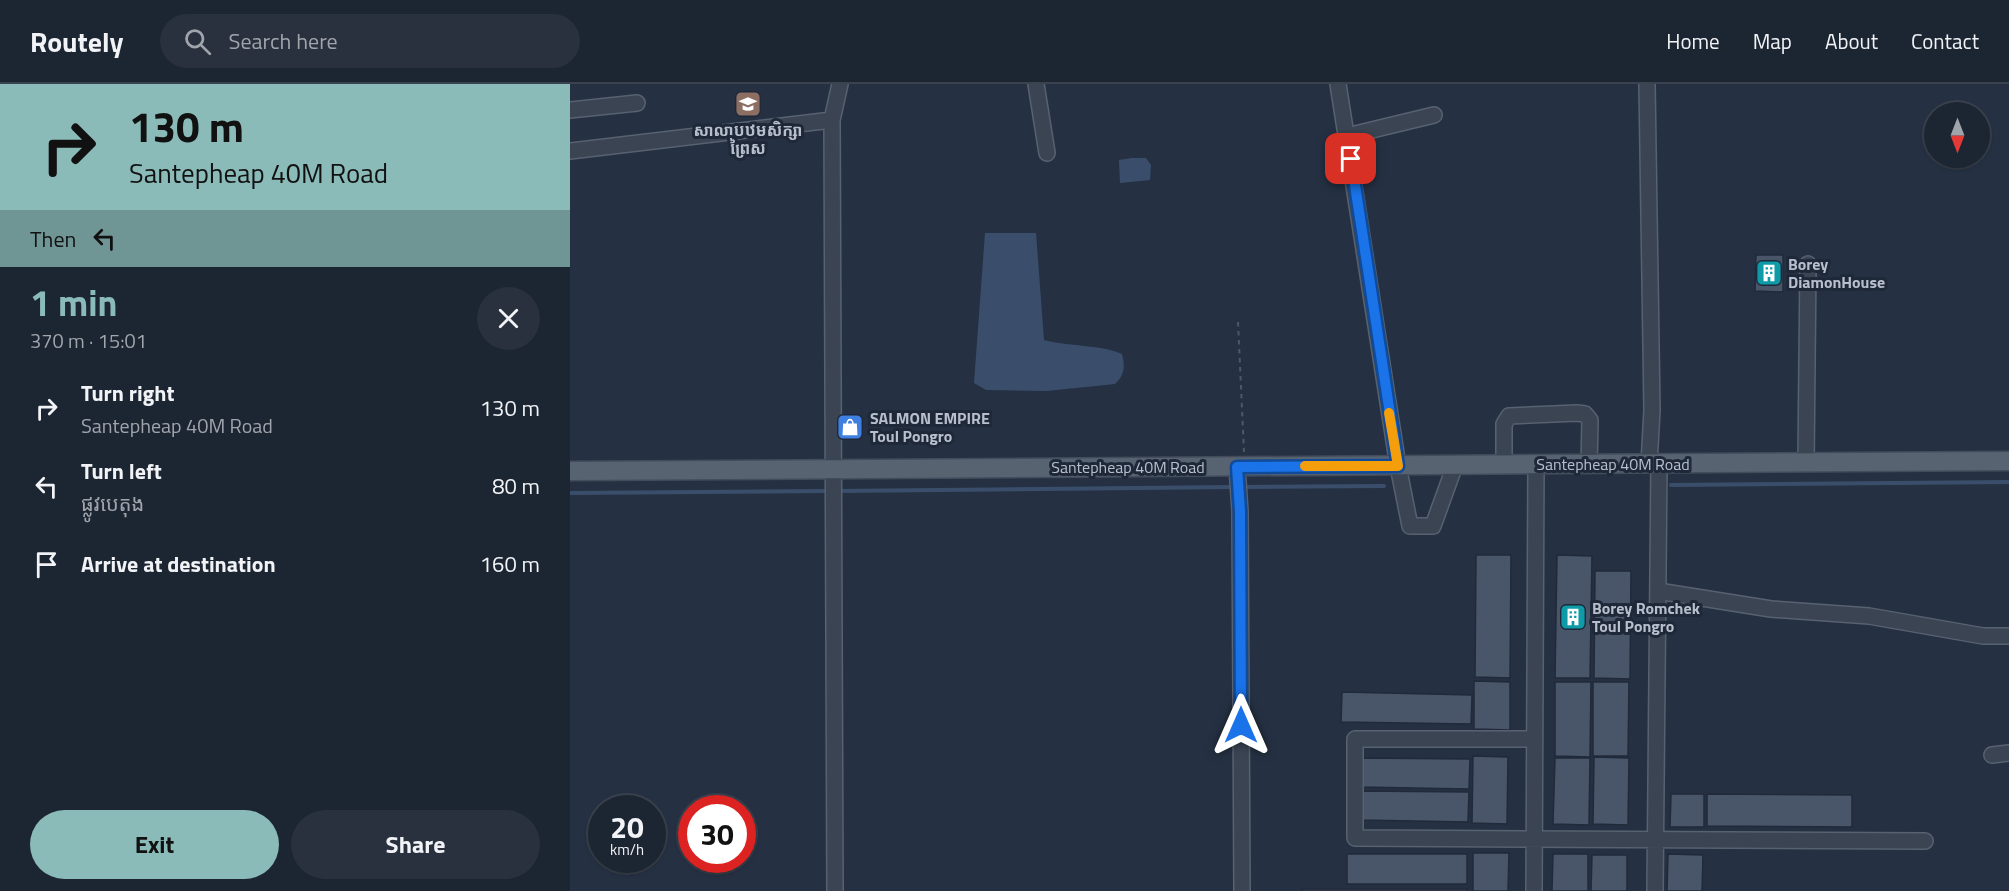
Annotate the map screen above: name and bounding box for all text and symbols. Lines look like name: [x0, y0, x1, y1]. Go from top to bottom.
search box: [160, 14, 580, 68]
text: Routely: [30, 20, 124, 63]
text: Search here: [229, 24, 338, 58]
icon: search: [181, 25, 214, 58]
text: Home: [1666, 25, 1720, 57]
text: Map: [1753, 25, 1792, 57]
text: About: [1825, 25, 1878, 57]
text: Contact: [1911, 25, 1979, 57]
school or university icon: សាលាបឋមសិក្សា ព្រៃស: [733, 89, 763, 119]
text: 130 m: [129, 94, 244, 158]
north arrow: [1924, 102, 1990, 168]
map controls: [1924, 102, 1990, 168]
icon: right: [30, 108, 108, 186]
place label: សាលាបឋមសិក្សា ព្រៃស: [693, 118, 803, 160]
pin: [1325, 133, 1376, 184]
icon: arrive: [1334, 142, 1367, 175]
text: Santepheap 40M Road: [129, 152, 388, 193]
text: Then: [30, 222, 76, 256]
icon: left: [88, 222, 121, 255]
place label: Borey DiamonHouse: [1788, 252, 1885, 294]
building icon: Borey DiamonHouse: [1754, 258, 1784, 288]
text: 1 min: [30, 275, 117, 330]
button: close: [477, 287, 540, 350]
text: 370 m · 15:01: [30, 325, 147, 356]
text: Turn right: [81, 376, 175, 410]
text: 130 m: [480, 391, 540, 425]
icon: right: [30, 392, 63, 425]
place label: SALMON EMPIRE Toul Pongro: [870, 406, 990, 448]
text: Santepheap 40M Road: [81, 410, 273, 441]
shop icon: SALMON EMPIRE Toul Pongro: [835, 412, 865, 442]
street label: Santepheap 40M Road: [1536, 452, 1690, 476]
text: Turn left: [81, 454, 162, 488]
street label: Santepheap 40M Road: [1051, 455, 1205, 479]
text: 80 m: [492, 469, 540, 503]
icon: left: [30, 470, 63, 503]
text: ផ្លូវបេតុង: [81, 488, 144, 519]
text: Arrive at destination: [81, 547, 276, 581]
text: 160 m: [480, 547, 540, 581]
icon: arrive: [30, 548, 63, 581]
place label: Borey Romchek Toul Pongro: [1592, 596, 1701, 638]
building icon: Borey Romchek Toul Pongro: [1558, 602, 1588, 632]
position arrow: [1209, 693, 1273, 757]
speed limit sign: 30: [678, 795, 756, 873]
text: 20: [610, 804, 644, 850]
button: Exit: [30, 810, 279, 879]
button: Share: [291, 810, 540, 879]
text: km/h: [610, 838, 644, 861]

